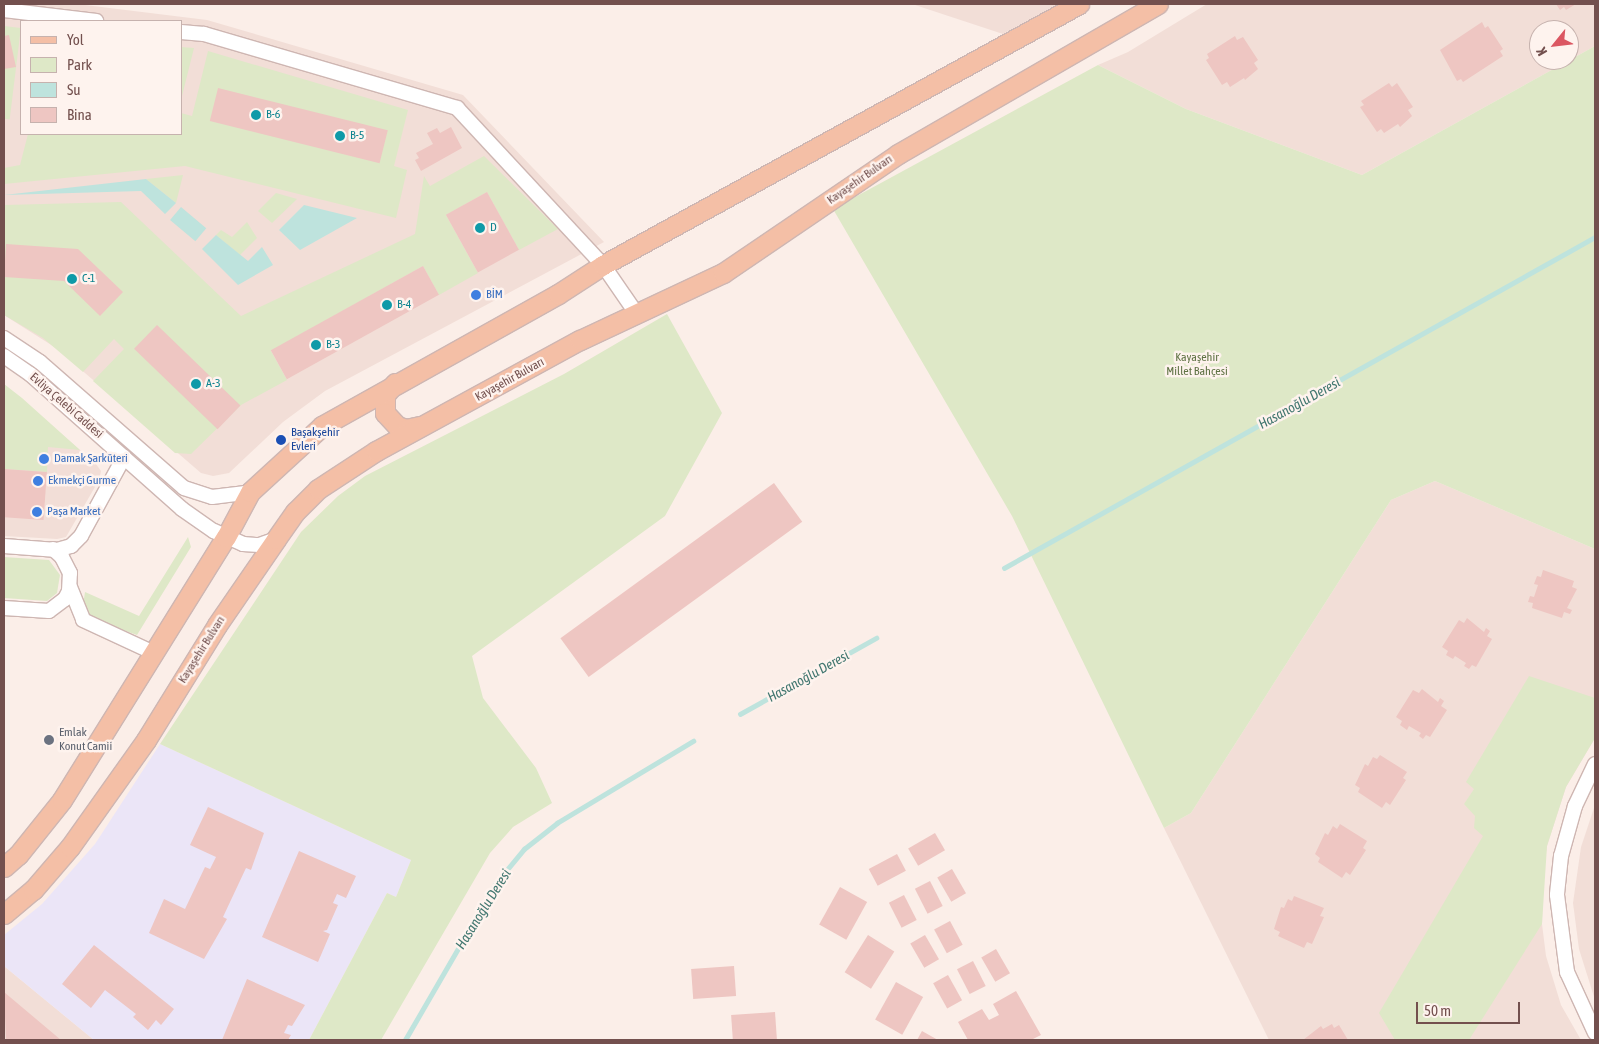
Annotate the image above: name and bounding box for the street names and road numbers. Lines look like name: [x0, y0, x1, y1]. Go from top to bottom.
street label: Kayaşehir Bulvarı: [825, 152, 895, 208]
street label: Kayaşehir Bulvarı: [473, 355, 547, 405]
street label: Evliya Çelebi Caddesi: [26, 370, 106, 442]
street label: Kayaşehir Bulvarı: [176, 614, 228, 686]

